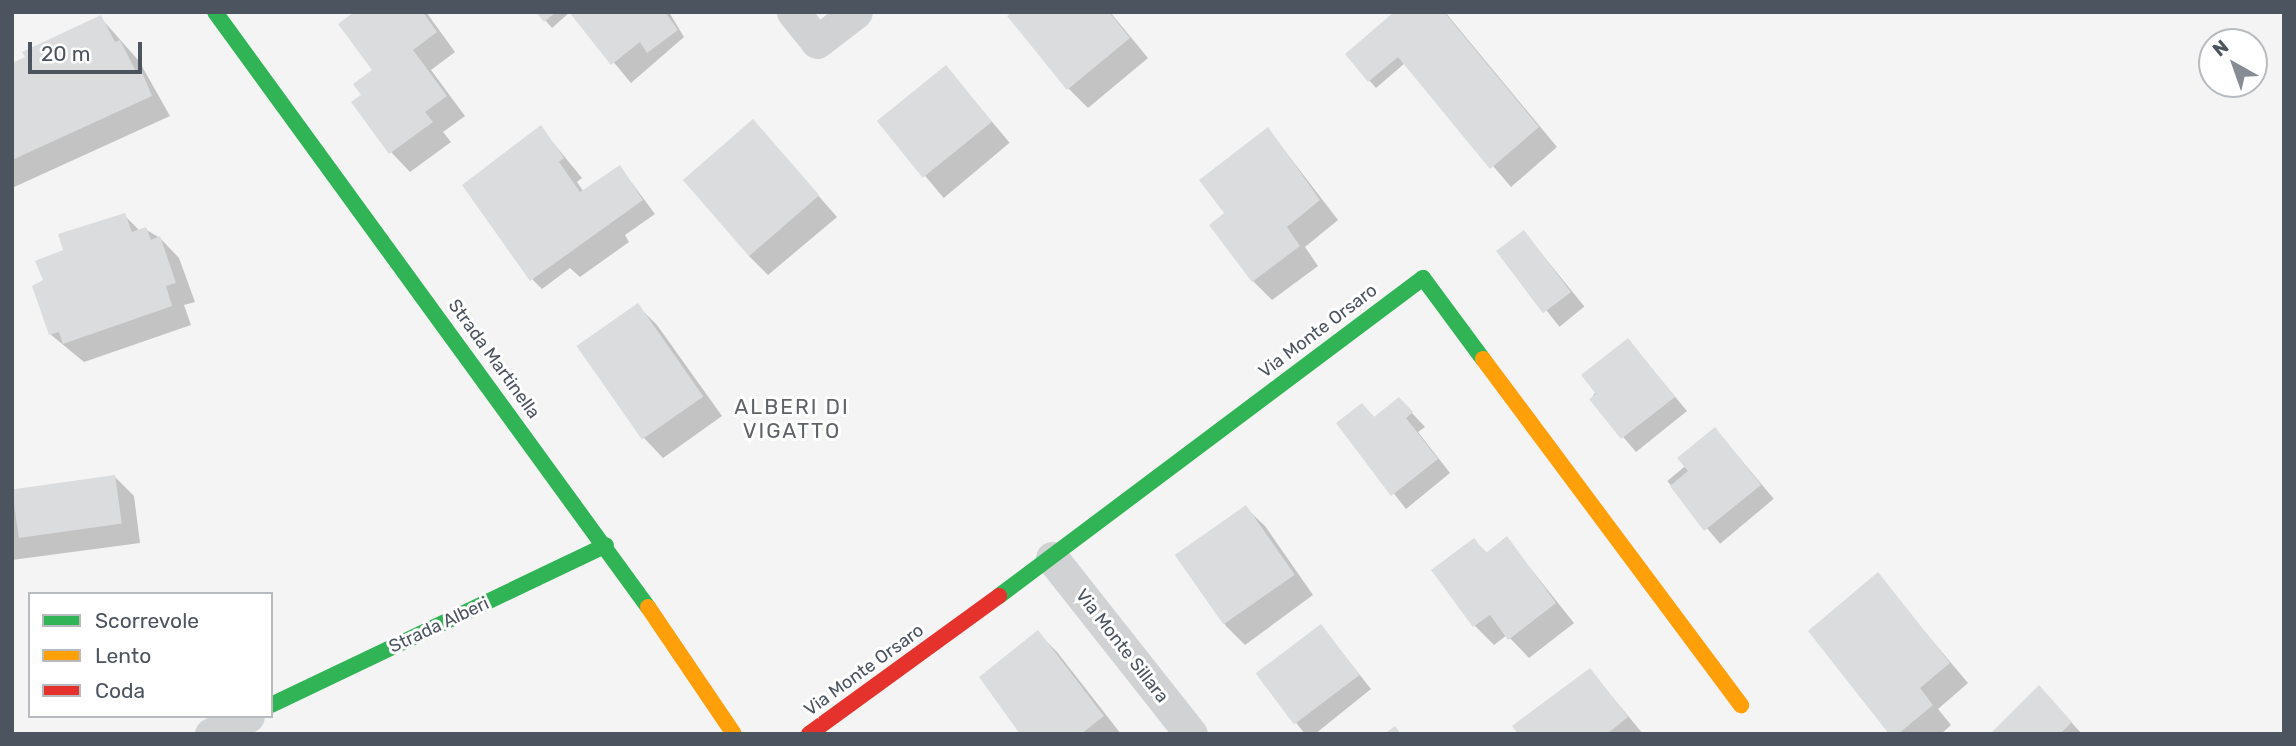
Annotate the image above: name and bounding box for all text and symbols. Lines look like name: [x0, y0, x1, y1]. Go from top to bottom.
scale bar: [32, 28, 145, 72]
north arrow: [2198, 28, 2268, 98]
text: N: [2208, 35, 2233, 61]
text: 20 m: [41, 41, 90, 66]
street label: Via Monte Orsaro: [1255, 279, 1381, 383]
street label: Strada Martinella: [444, 295, 544, 423]
district label: ALBERI DI VIGATTO: [735, 394, 849, 444]
street label: Via Monte Sillara: [1071, 585, 1173, 707]
legend: [28, 592, 273, 718]
street label: Strada Alberi: [385, 592, 493, 658]
text: Scorrevole: [95, 608, 199, 633]
street label: Via Monte Orsaro: [800, 619, 928, 721]
text: Lento: [95, 643, 151, 668]
text: Coda: [95, 678, 145, 703]

